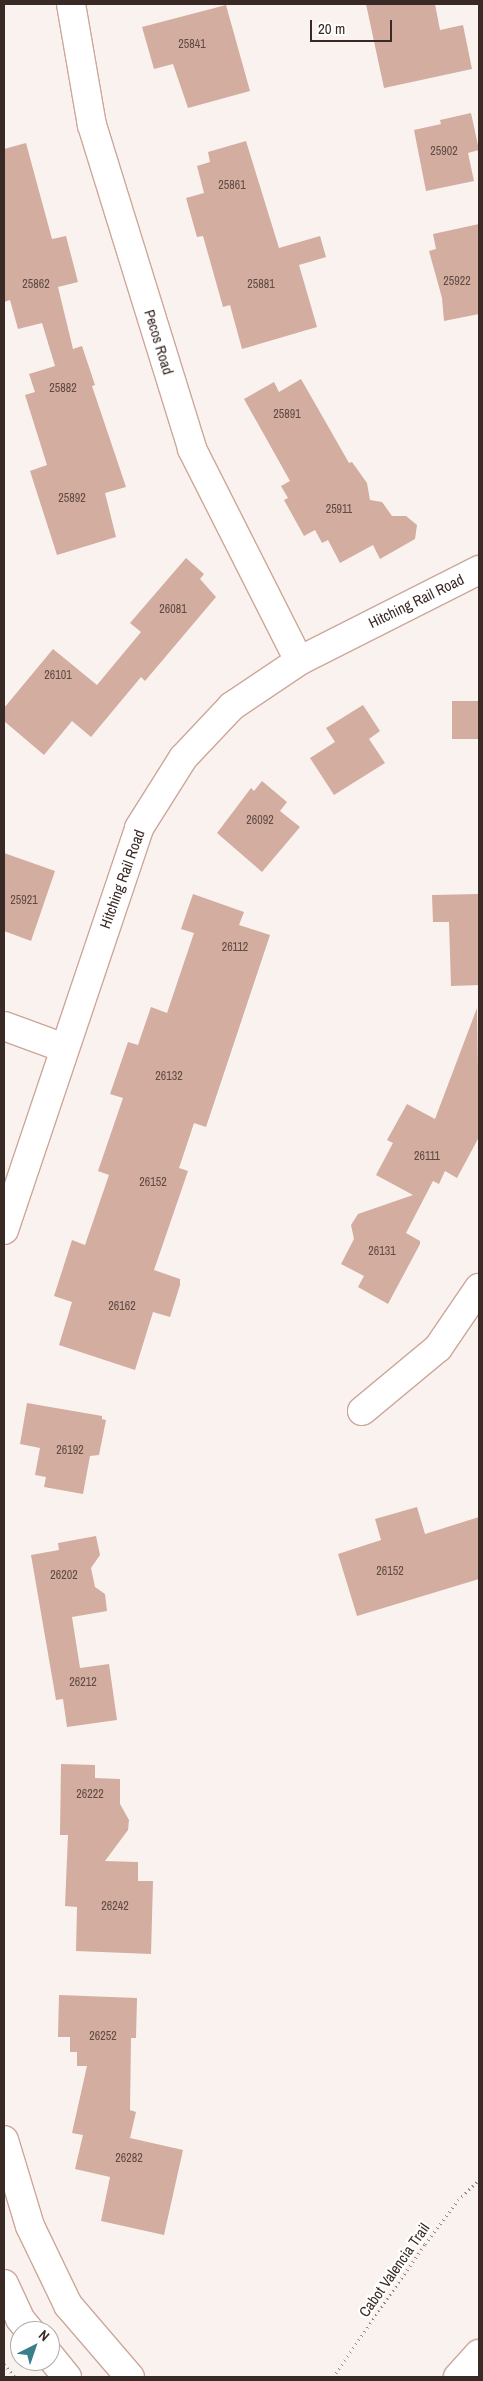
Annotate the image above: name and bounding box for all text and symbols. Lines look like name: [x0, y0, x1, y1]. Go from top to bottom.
scale bar: [313, 10, 396, 42]
text: 20 m: [318, 18, 345, 39]
house number: 25841: [178, 38, 206, 52]
house number: 25902: [430, 145, 458, 159]
house number: 25861: [218, 179, 246, 193]
house number: 25922: [443, 275, 471, 289]
house number: 25862: [22, 278, 50, 292]
house number: 25881: [247, 278, 275, 292]
street label: Pecos Road: [141, 307, 177, 377]
house number: 25882: [49, 382, 77, 396]
house number: 25891: [273, 408, 301, 422]
house number: 25892: [58, 492, 86, 506]
house number: 25911: [326, 503, 352, 517]
street label: Hitching Rail Road: [365, 570, 467, 632]
house number: 26081: [159, 603, 187, 617]
house number: 26101: [44, 669, 72, 683]
house number: 26092: [246, 814, 274, 828]
street label: Hitching Rail Road: [96, 827, 148, 931]
house number: 25921: [10, 894, 38, 908]
house number: 26112: [222, 941, 248, 955]
house number: 26132: [155, 1070, 183, 1084]
house number: 26111: [414, 1150, 440, 1164]
house number: 26152: [139, 1176, 167, 1190]
house number: 26131: [368, 1245, 396, 1259]
house number: 26162: [108, 1300, 136, 1314]
house number: 26192: [56, 1444, 84, 1458]
house number: 26152: [376, 1565, 404, 1579]
house number: 26202: [50, 1569, 78, 1583]
house number: 26212: [69, 1676, 97, 1690]
house number: 26222: [76, 1788, 104, 1802]
house number: 26242: [101, 1900, 129, 1914]
house number: 26252: [89, 2030, 117, 2044]
house number: 26282: [115, 2152, 143, 2166]
street label: Cabot Valencia Trail: [355, 2219, 433, 2321]
north arrow: [10, 2321, 60, 2371]
text: N: [35, 2326, 53, 2345]

